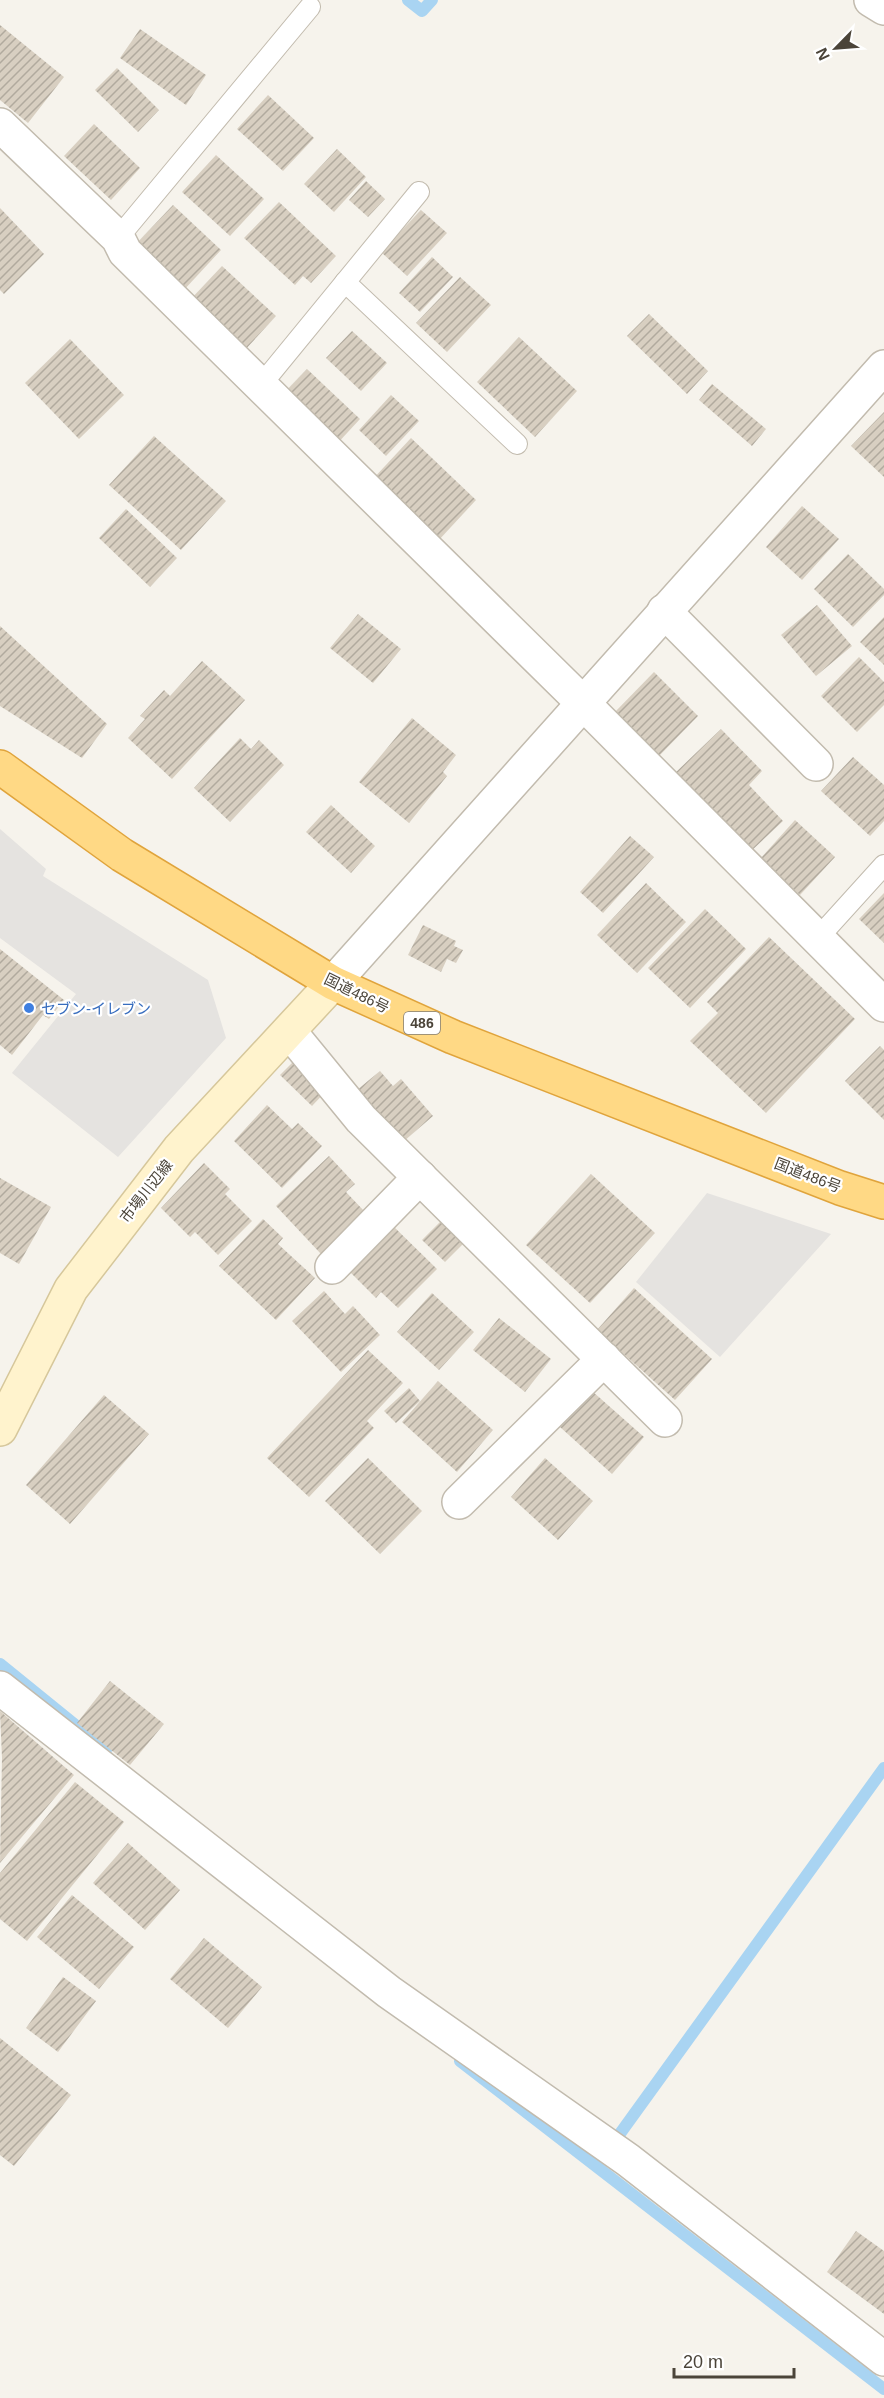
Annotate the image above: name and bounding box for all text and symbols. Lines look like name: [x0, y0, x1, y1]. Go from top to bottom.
north arrow: [806, 18, 866, 78]
text: N: [813, 45, 833, 63]
street label: 国道486号: [322, 970, 392, 1016]
place label: セブン-イレブン: [41, 1000, 151, 1017]
marker: セブン-イレブン: [22, 1001, 36, 1015]
road number: 486: [404, 1012, 440, 1034]
street label: 国道486号: [772, 1155, 844, 1195]
street label: 市場川辺線: [116, 1156, 176, 1226]
scale bar: [674, 2341, 794, 2379]
text: 20 m: [683, 2352, 723, 2372]

